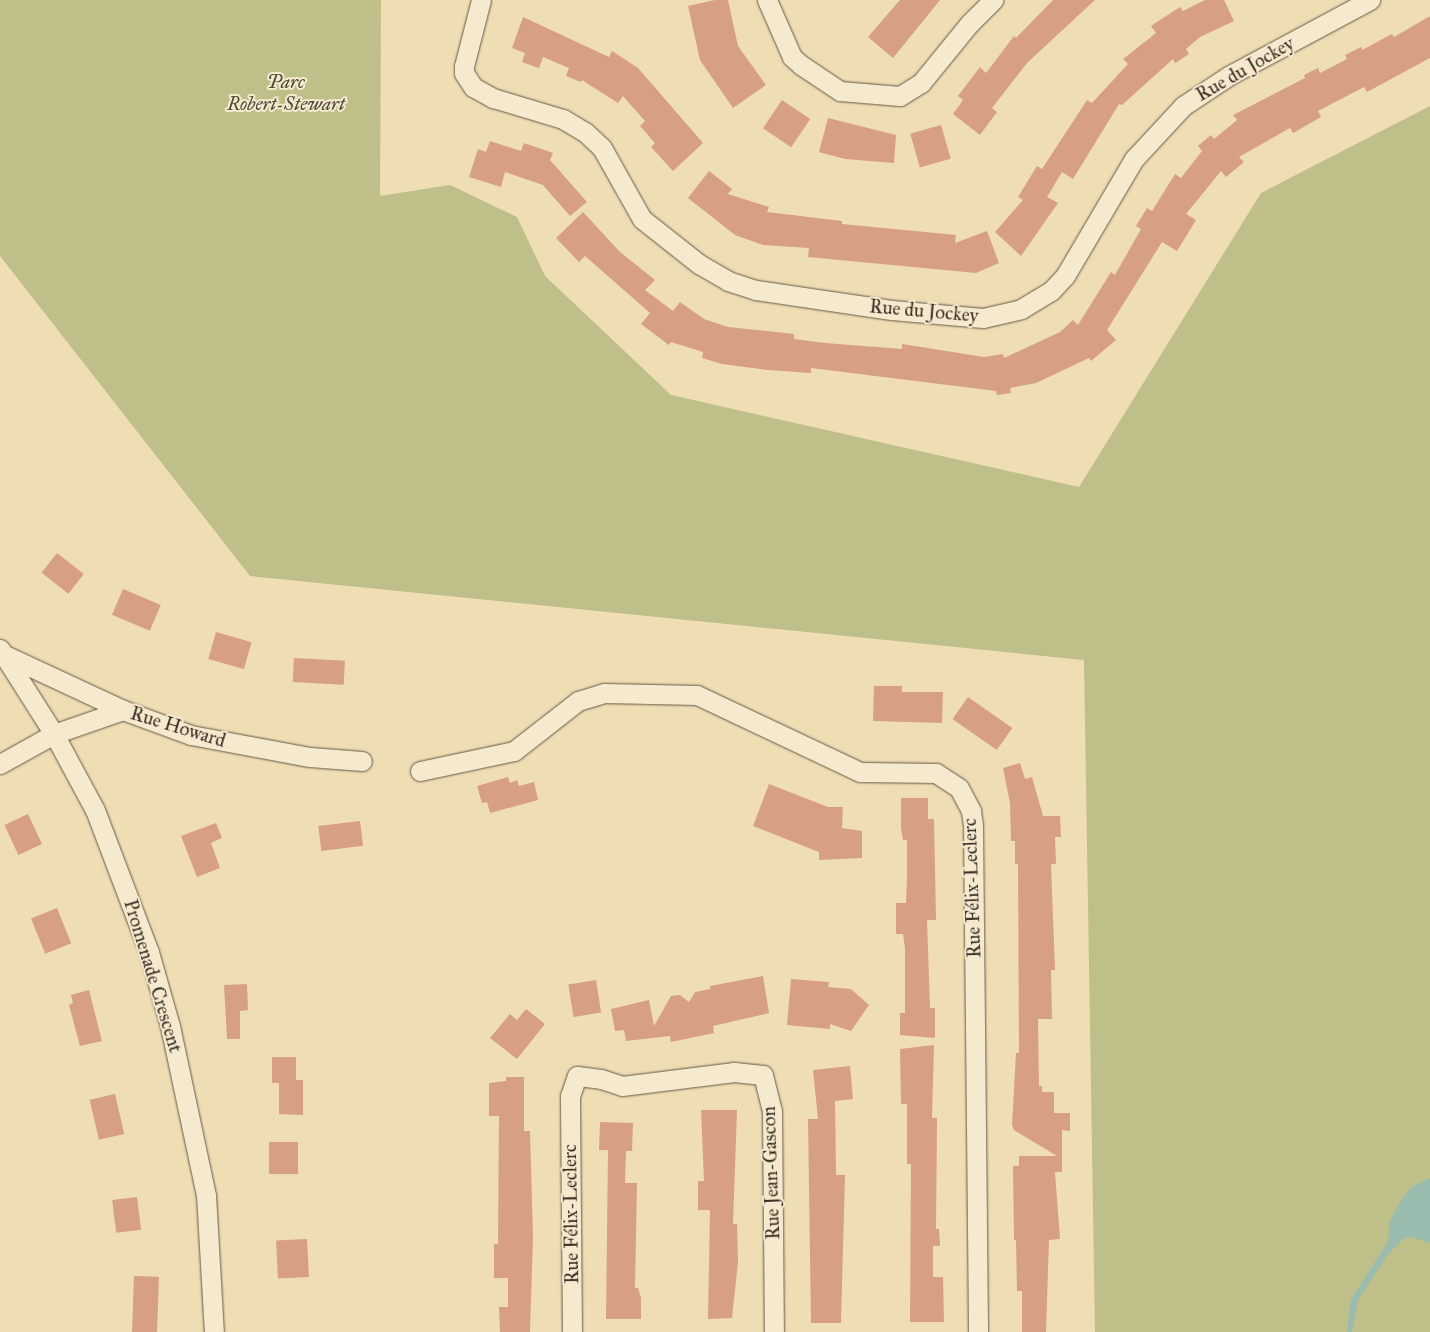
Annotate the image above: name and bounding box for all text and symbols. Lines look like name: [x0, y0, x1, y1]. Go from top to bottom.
street label: Rue du Jockey: [1192, 32, 1298, 106]
park label: Parc Robert-Stewart: [227, 71, 345, 115]
street label: Rue du Jockey: [868, 295, 980, 327]
street label: Rue Howard: [128, 702, 228, 752]
street label: Rue Félix-Leclerc: [958, 818, 986, 958]
street label: Promenade Crescent: [119, 897, 187, 1055]
street label: Rue Jean-Gascon: [757, 1106, 785, 1240]
street label: Rue Félix-Leclerc: [558, 1144, 584, 1284]

